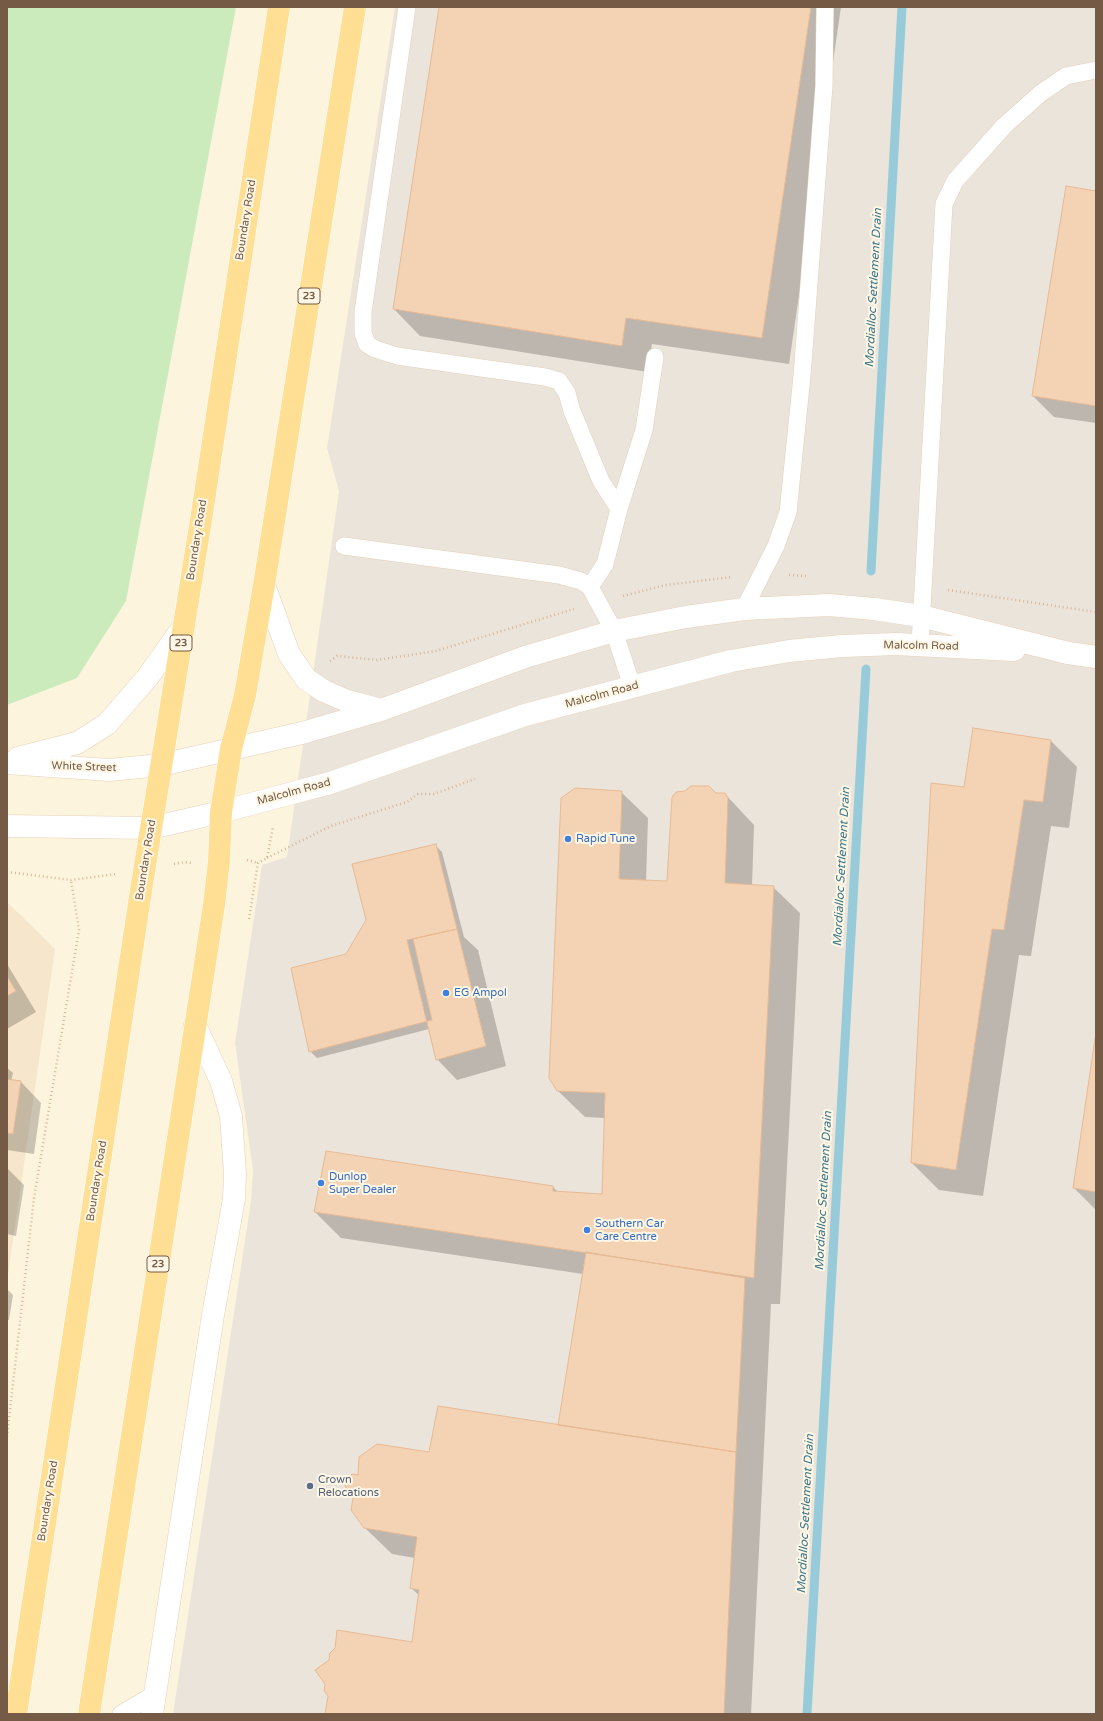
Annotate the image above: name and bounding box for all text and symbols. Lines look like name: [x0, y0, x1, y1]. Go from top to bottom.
street label: Boundary Road: [233, 179, 259, 261]
water label: Mordialloc Settlement Drain: [863, 208, 885, 368]
road number: 23: [298, 288, 320, 304]
street label: Boundary Road: [184, 499, 210, 581]
road number: 23: [170, 635, 192, 651]
street label: Malcolm Road: [883, 639, 959, 653]
street label: Malcolm Road: [564, 679, 640, 711]
street label: White Street: [51, 759, 117, 775]
street label: Malcolm Road: [256, 776, 332, 808]
water label: Mordialloc Settlement Drain: [831, 787, 853, 947]
street label: Boundary Road: [133, 819, 159, 901]
place label: Rapid Tune: [576, 832, 635, 846]
marker: Rapid Tune: [563, 834, 573, 844]
place label: EG Ampol: [454, 986, 507, 1000]
marker: EG Ampol: [441, 988, 451, 998]
water label: Mordialloc Settlement Drain: [813, 1111, 835, 1271]
street label: Boundary Road: [84, 1140, 110, 1222]
place label: Dunlop Super Dealer: [329, 1170, 396, 1196]
marker: Dunlop Super Dealer: [316, 1178, 326, 1188]
place label: Southern Car Care Centre: [595, 1217, 664, 1243]
marker: Southern Car Care Centre: [582, 1225, 592, 1235]
road number: 23: [147, 1256, 169, 1272]
water label: Mordialloc Settlement Drain: [795, 1434, 817, 1594]
street label: Boundary Road: [35, 1460, 61, 1542]
place label: Crown Relocations: [318, 1473, 379, 1499]
marker: Crown Relocations: [305, 1481, 315, 1491]

